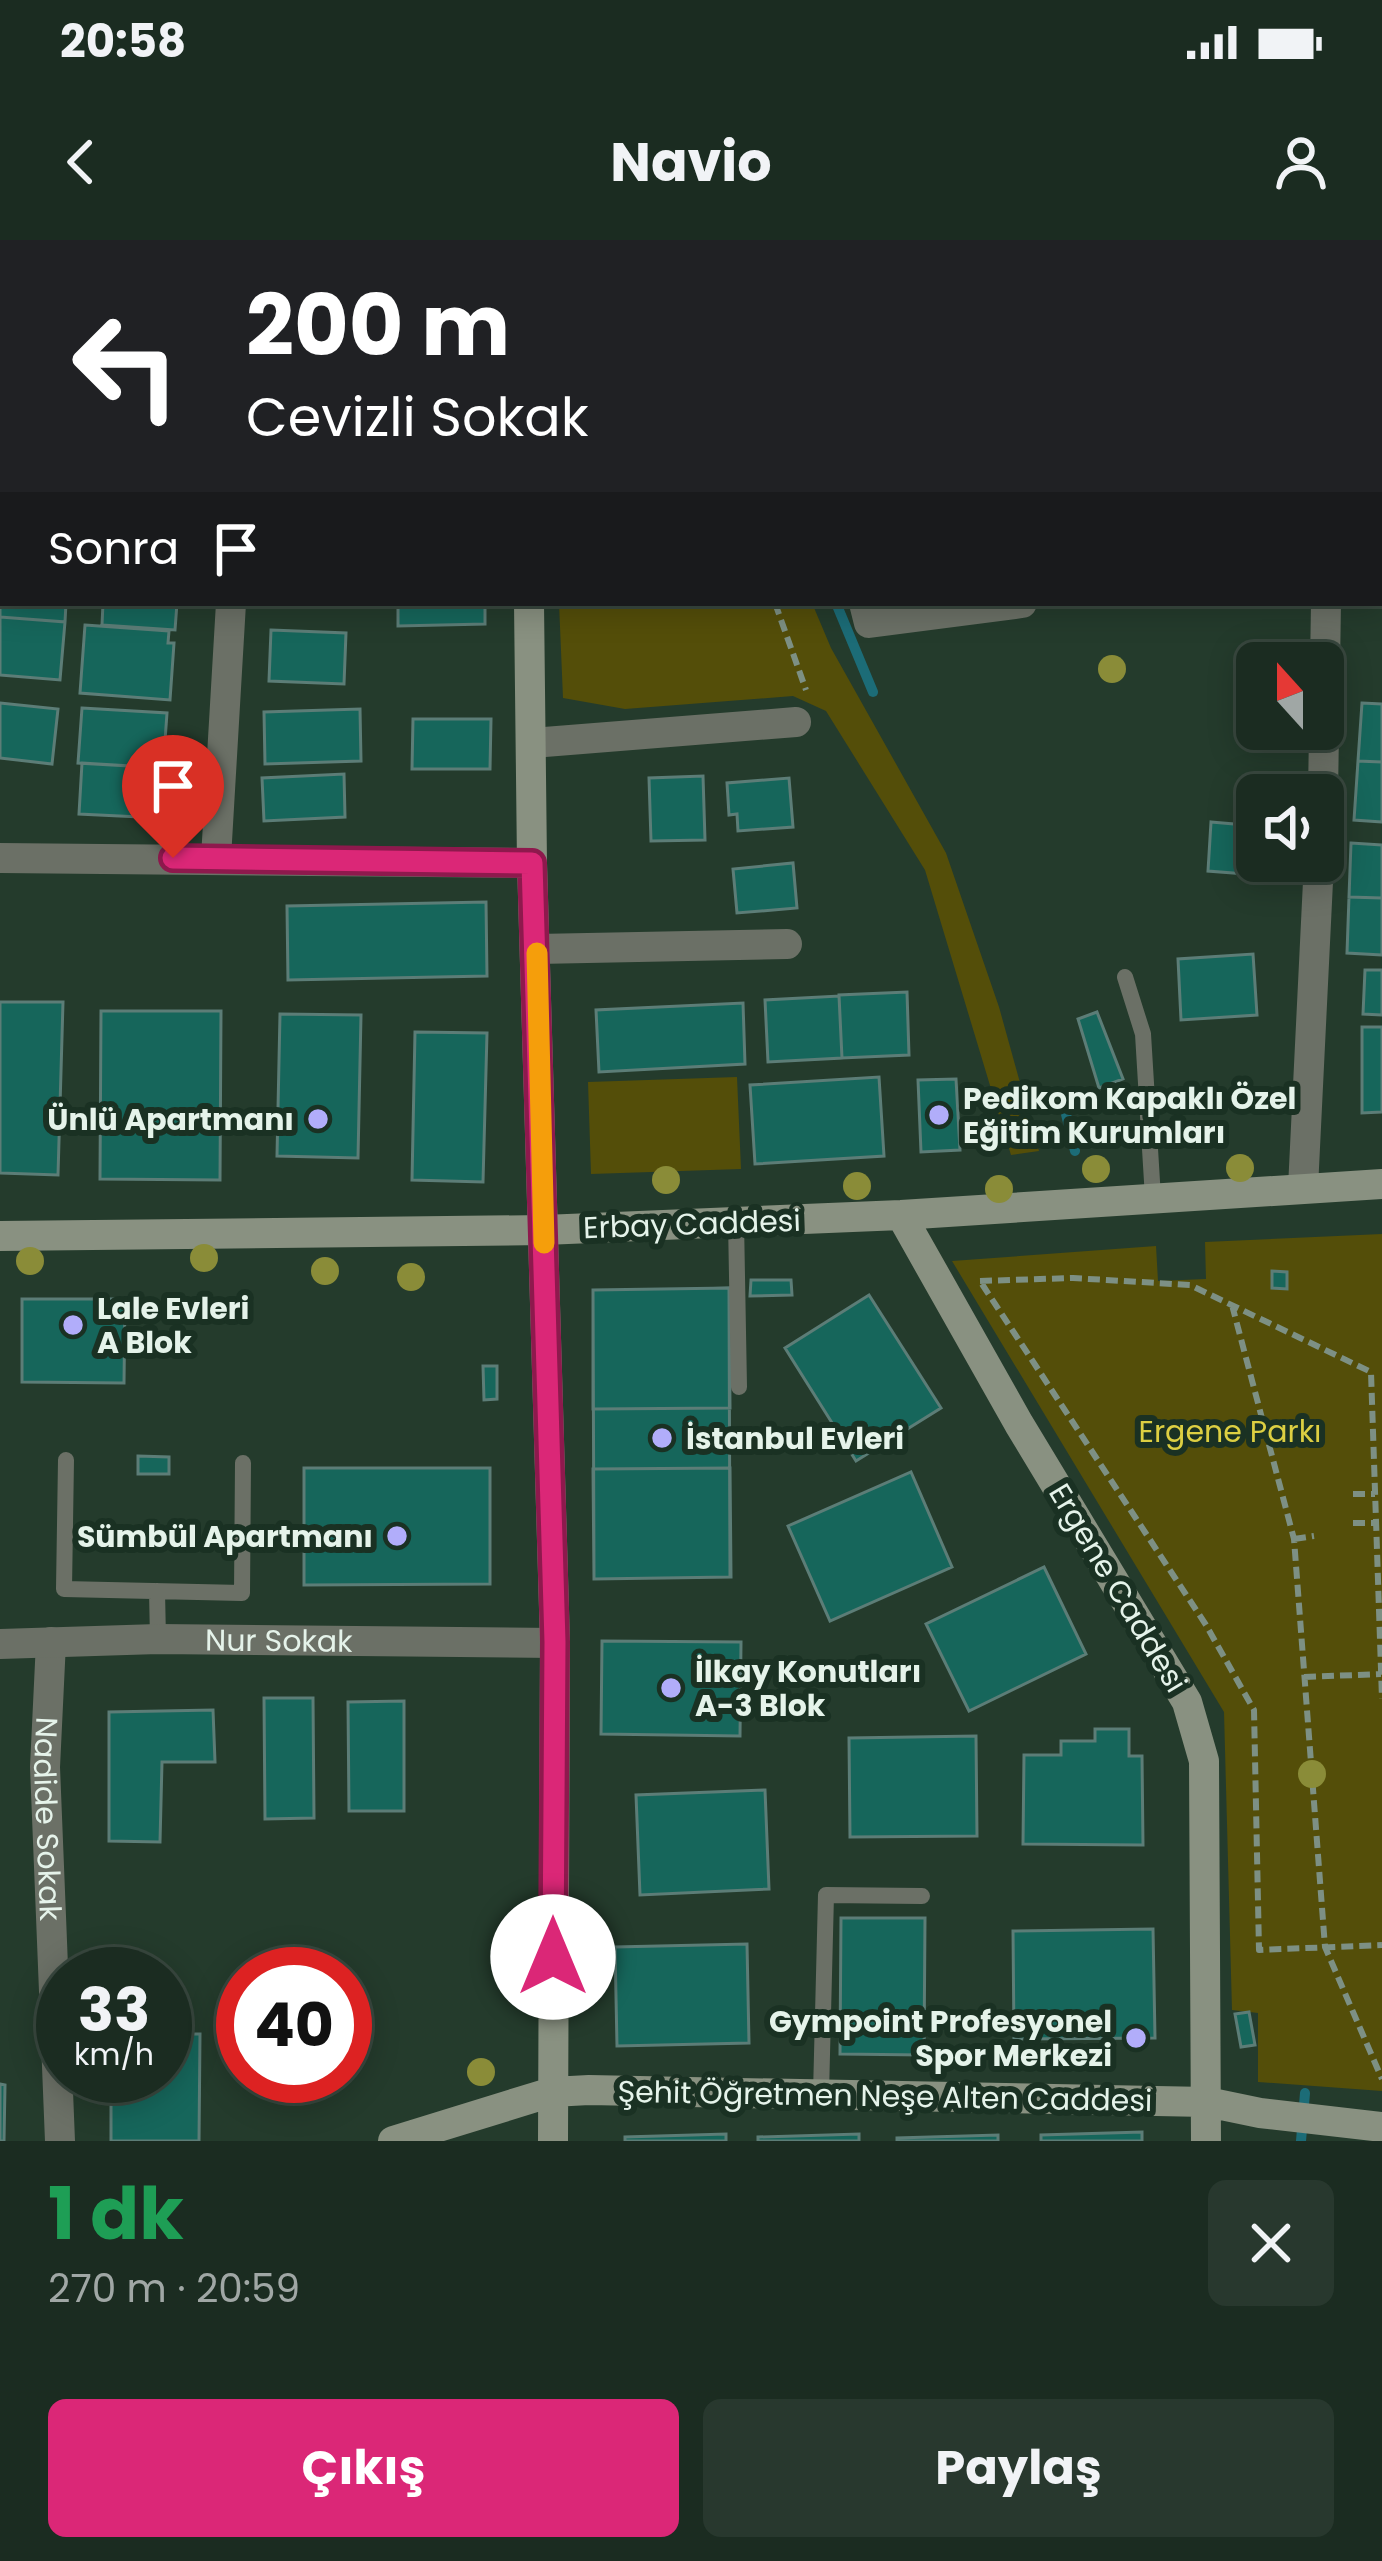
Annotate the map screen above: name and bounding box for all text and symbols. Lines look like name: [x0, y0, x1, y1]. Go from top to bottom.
text: 20:58: [60, 10, 186, 73]
text: Navio: [610, 124, 772, 200]
icon: back: [48, 129, 114, 195]
icon: person: [1268, 129, 1334, 195]
text: 200 m: [246, 267, 510, 384]
icon: left: [48, 288, 204, 444]
text: Cevizli Sokak: [246, 379, 589, 455]
icon: arrive: [203, 516, 269, 582]
text: Sonra: [48, 517, 179, 580]
north arrow: [1236, 642, 1344, 750]
map controls: [1236, 642, 1344, 882]
pin: [122, 735, 224, 858]
icon: arrive: [140, 753, 206, 819]
button: sound: [1236, 774, 1344, 882]
place label: Pedikom Kapaklı Özel Eğitim Kurumları: [963, 1077, 1296, 1154]
place label: Ünlü Apartmanı: [47, 1098, 294, 1141]
marker: Pedikom Kapaklı Özel Eğitim Kurumları: [926, 1102, 952, 1128]
marker: Ünlü Apartmanı: [305, 1106, 331, 1132]
street label: Erbay Caddesi: [582, 1199, 802, 1249]
place label: Lale Evleri A Blok: [97, 1287, 249, 1364]
marker: Lale Evleri A Blok: [60, 1312, 86, 1338]
park label: Ergene Parkı: [1139, 1410, 1321, 1453]
place label: İstanbul Evleri: [686, 1417, 904, 1460]
marker: İstanbul Evleri: [649, 1425, 675, 1451]
street label: Ergene Caddesi: [1039, 1475, 1197, 1701]
place label: Sümbül Apartmanı: [77, 1515, 373, 1558]
marker: Sümbül Apartmanı: [384, 1523, 410, 1549]
street label: Nur Sokak: [205, 1618, 353, 1662]
place label: İlkay Konutları A-3 Blok: [695, 1650, 921, 1727]
marker: İlkay Konutları A-3 Blok: [658, 1675, 684, 1701]
street label: Nadide Sokak: [23, 1716, 73, 1922]
position arrow: [490, 1894, 616, 2020]
speed limit sign: 40: [216, 1947, 372, 2103]
text: 33: [78, 1968, 150, 2052]
place label: Gympoint Profesyonel Spor Merkezi: [769, 2000, 1112, 2077]
marker: Gympoint Profesyonel Spor Merkezi: [1123, 2025, 1149, 2051]
text: km/h: [74, 2033, 154, 2076]
street label: Şehit Öğretmen Neşe Alten Caddesi: [617, 2070, 1153, 2122]
text: 1 dk: [48, 2163, 184, 2264]
button: close: [1208, 2180, 1334, 2306]
text: 270 m · 20:59: [48, 2261, 300, 2316]
button: Çıkış: [48, 2399, 679, 2537]
button: Paylaş: [703, 2399, 1334, 2537]

